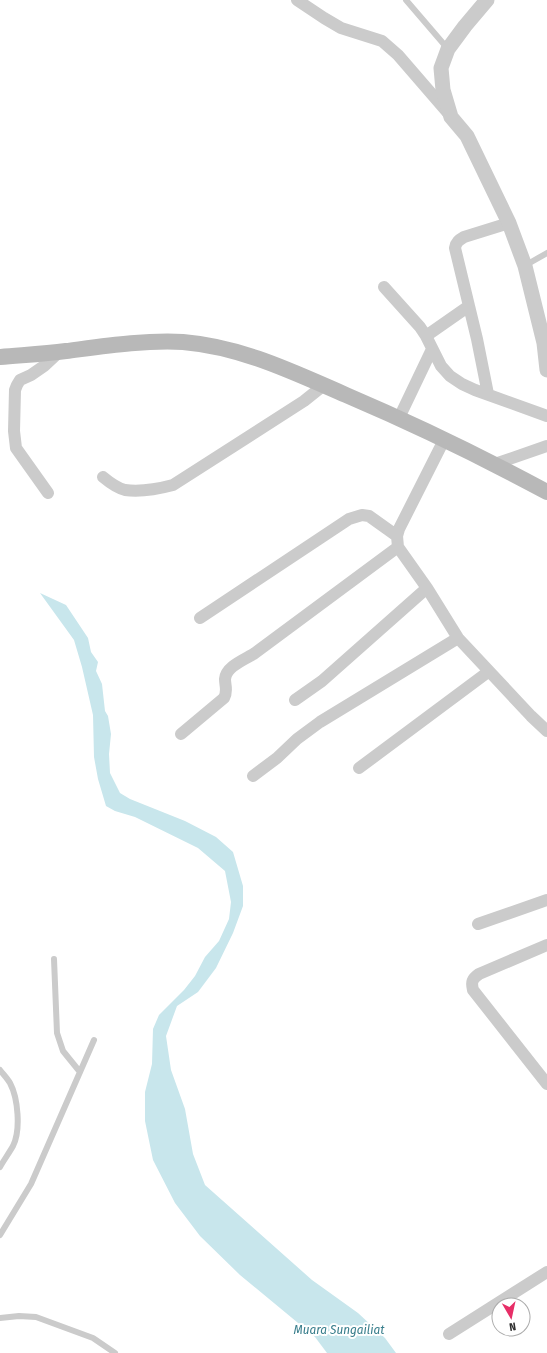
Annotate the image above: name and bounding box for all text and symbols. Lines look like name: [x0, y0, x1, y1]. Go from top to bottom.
north arrow: [491, 1297, 531, 1337]
text: N: [508, 1319, 517, 1333]
water label: Muara Sungailiat: [294, 1322, 385, 1337]

